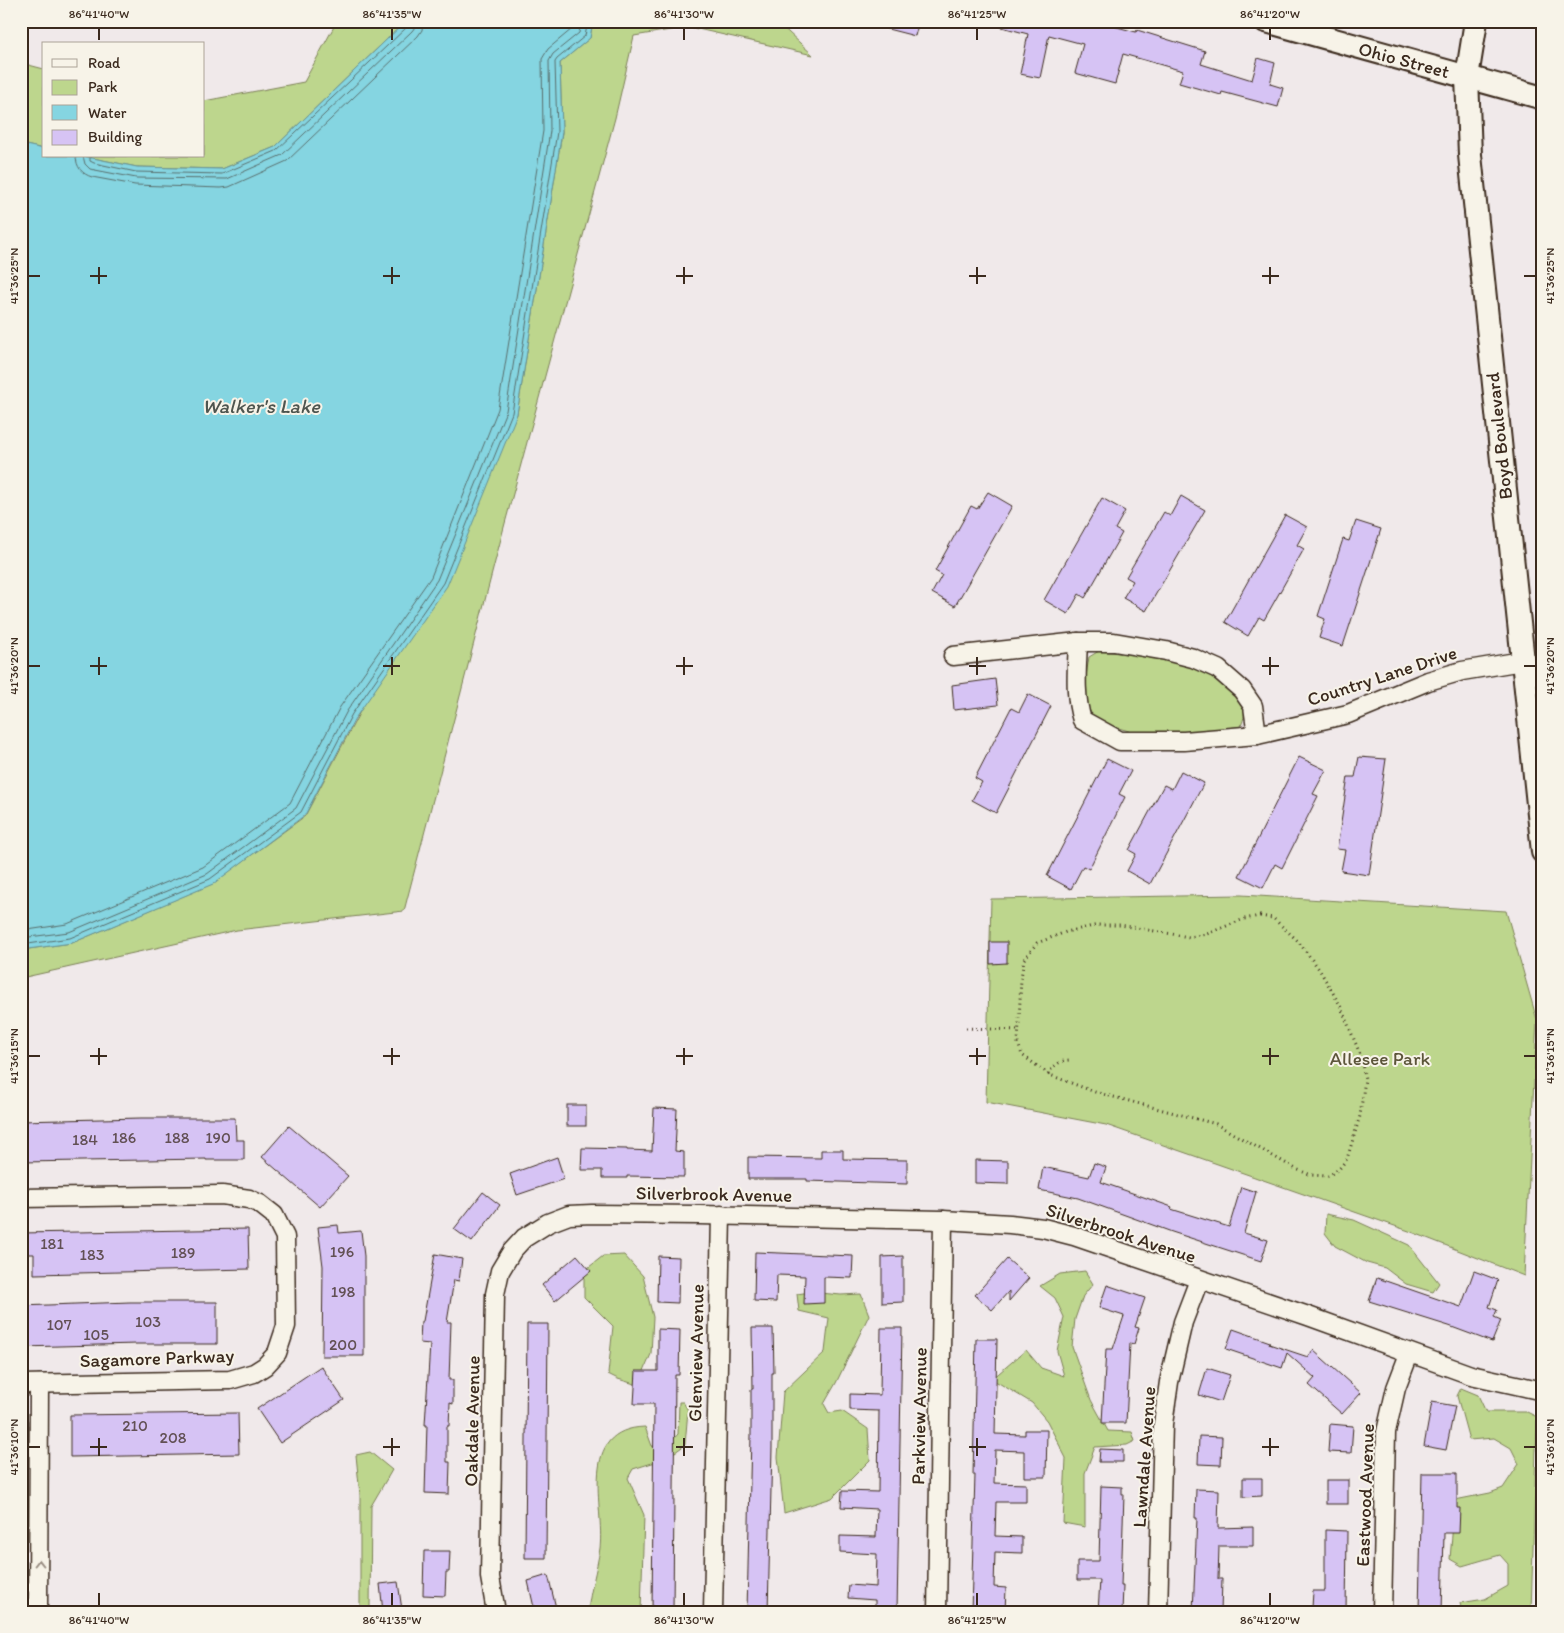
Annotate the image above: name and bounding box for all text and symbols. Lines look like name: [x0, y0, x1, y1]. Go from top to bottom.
text: 86°41'40"W: [69, 7, 129, 21]
text: 86°41'35"W: [363, 7, 421, 21]
text: 86°41'30"W: [654, 7, 714, 21]
text: 86°41'25"W: [948, 7, 1006, 21]
text: 86°41'20"W: [1240, 7, 1300, 21]
street label: Ohio Street: [1356, 37, 1452, 83]
legend: [42, 42, 205, 158]
text: Road: [88, 54, 121, 72]
text: Park: [88, 78, 118, 96]
text: Water: [88, 104, 127, 122]
text: Building: [88, 128, 142, 146]
text: 41°36'25"N: [7, 248, 21, 304]
text: 41°36'25"N: [1543, 248, 1557, 304]
street label: Boyd Boulevard: [1481, 371, 1517, 501]
water label: Walker's Lake: [202, 394, 321, 418]
text: 41°36'20"N: [7, 637, 21, 695]
text: 41°36'20"N: [1543, 637, 1557, 695]
street label: Country Lane Drive: [1304, 641, 1460, 711]
text: 41°36'15"N: [7, 1028, 21, 1084]
text: 41°36'15"N: [1543, 1028, 1557, 1084]
park label: Allesee Park: [1330, 1047, 1430, 1070]
house number: 186: [112, 1128, 136, 1147]
house number: 188: [165, 1128, 190, 1147]
house number: 190: [205, 1128, 231, 1147]
house number: 184: [72, 1130, 98, 1149]
street label: Silverbrook Avenue: [636, 1181, 792, 1207]
street label: Silverbrook Avenue: [1043, 1198, 1199, 1268]
house number: 181: [40, 1234, 64, 1253]
house number: 196: [330, 1242, 354, 1261]
house number: 189: [171, 1243, 195, 1262]
house number: 183: [80, 1245, 105, 1264]
house number: 198: [331, 1282, 356, 1301]
street label: Glenview Avenue: [683, 1284, 709, 1422]
house number: 103: [135, 1312, 161, 1331]
house number: 107: [46, 1315, 72, 1334]
house number: 105: [83, 1325, 109, 1344]
house number: 200: [329, 1335, 357, 1354]
street label: Sagamore Parkway: [79, 1344, 235, 1372]
street label: Parkview Avenue: [906, 1347, 932, 1485]
street label: Oakdale Avenue: [459, 1355, 485, 1487]
street label: Lawndale Avenue: [1128, 1386, 1160, 1528]
house number: 210: [122, 1416, 148, 1435]
text: 41°36'10"N: [7, 1419, 21, 1475]
text: 41°36'10"N: [1543, 1419, 1557, 1475]
street label: Eastwood Avenue: [1351, 1423, 1379, 1567]
house number: 208: [159, 1428, 187, 1447]
one-way arrow: [34, 1559, 44, 1566]
text: 86°41'40"W: [69, 1613, 129, 1627]
text: 86°41'35"W: [363, 1613, 421, 1627]
text: 86°41'30"W: [654, 1613, 714, 1627]
text: 86°41'25"W: [948, 1613, 1006, 1627]
text: 86°41'20"W: [1240, 1613, 1300, 1627]

